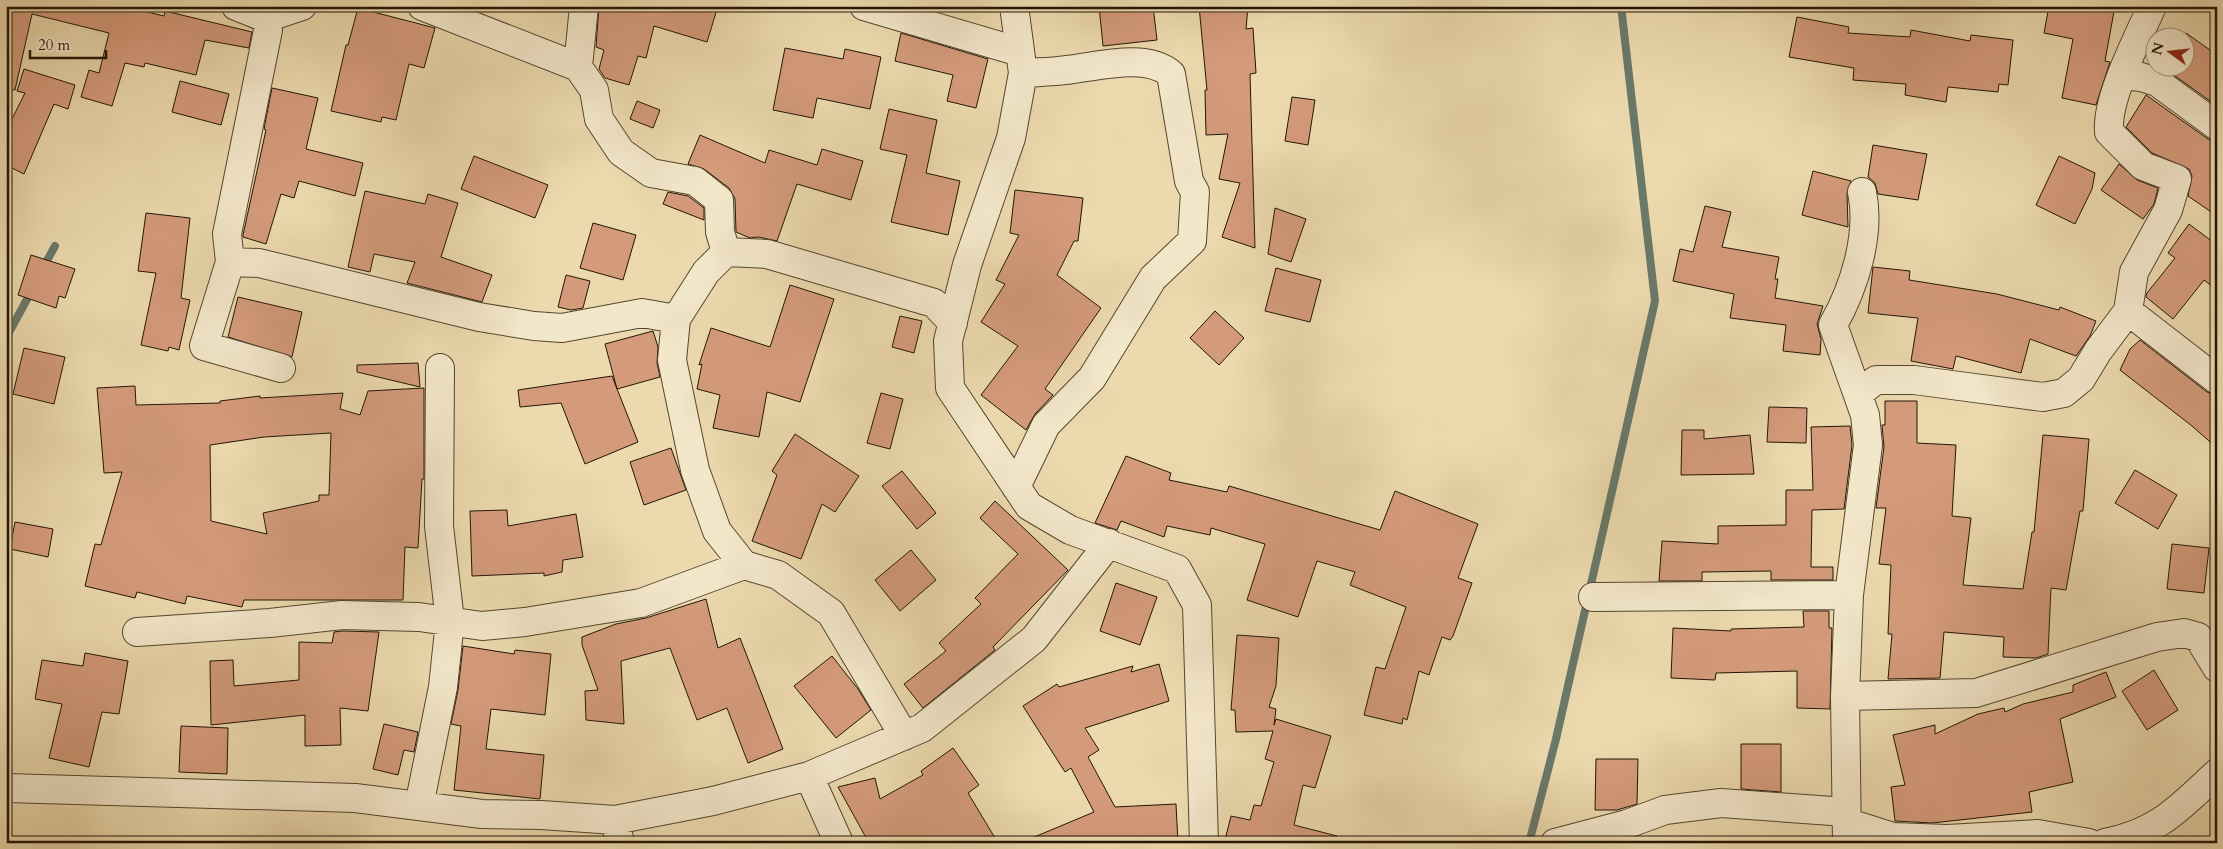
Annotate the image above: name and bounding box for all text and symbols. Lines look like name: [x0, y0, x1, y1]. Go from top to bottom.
scale bar: [30, 28, 106, 60]
north arrow: [2146, 28, 2196, 78]
text: 20 m: [38, 35, 70, 55]
text: N: [2147, 40, 2169, 57]

